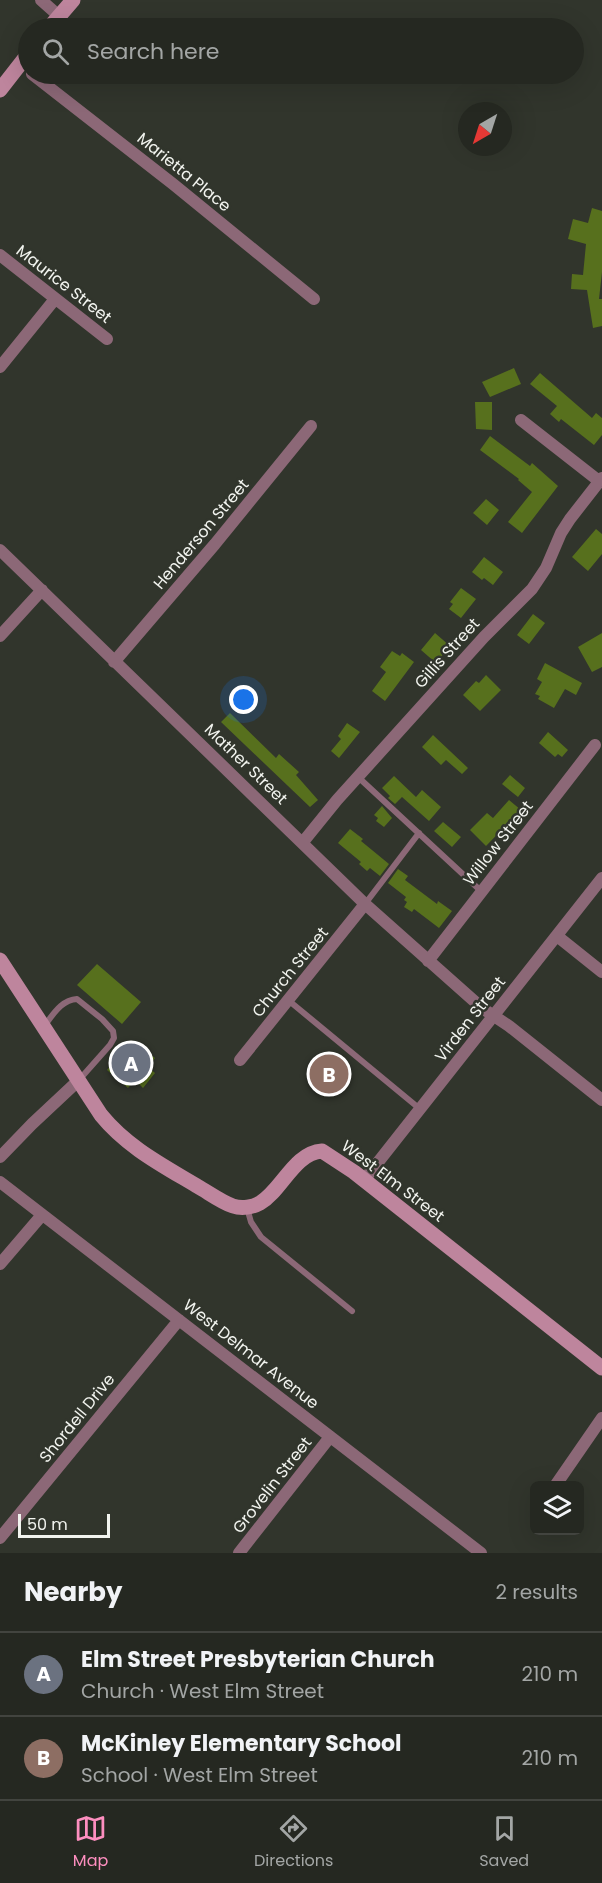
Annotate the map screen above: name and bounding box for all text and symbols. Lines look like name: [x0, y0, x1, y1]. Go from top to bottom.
search box: [18, 18, 584, 84]
icon: search: [39, 35, 72, 68]
text: Search here: [87, 36, 220, 67]
north arrow: [458, 102, 512, 156]
street label: Marietta Place: [132, 127, 236, 217]
street label: Maurice Street: [11, 239, 117, 329]
street label: Henderson Street: [148, 474, 254, 594]
street label: Gillis Street: [409, 613, 485, 693]
your location: [229, 685, 258, 714]
street label: Mather Street: [199, 718, 293, 810]
street label: Willow Street: [458, 796, 539, 890]
street label: Church Street: [246, 922, 334, 1022]
street label: Virden Street: [429, 971, 511, 1067]
pin: A: [112, 1040, 150, 1086]
pin: B: [310, 1052, 348, 1096]
street label: West Elm Street: [337, 1135, 449, 1228]
street label: West Delmar Avenue: [178, 1294, 324, 1414]
street label: Shordell Drive: [34, 1368, 120, 1468]
street label: Grovelin Street: [227, 1432, 317, 1538]
map controls: [530, 1481, 584, 1535]
button: layers: [530, 1481, 584, 1535]
scale bar: [18, 1511, 110, 1538]
text: 50 m: [27, 1513, 68, 1536]
text: Nearby: [24, 1574, 122, 1610]
text: 2 results: [495, 1578, 578, 1606]
text: Elm Street Presbyterian Church: [81, 1644, 435, 1675]
text: A: [36, 1660, 51, 1688]
text: 210 m: [522, 1660, 578, 1688]
text: Church · West Elm Street: [81, 1677, 324, 1705]
text: McKinley Elementary School: [81, 1728, 401, 1759]
text: B: [37, 1744, 50, 1772]
text: 210 m: [522, 1744, 578, 1772]
text: School · West Elm Street: [81, 1761, 318, 1789]
tab: Map: [73, 1812, 108, 1873]
tab: Directions: [254, 1812, 333, 1873]
tab: Saved: [479, 1812, 529, 1873]

